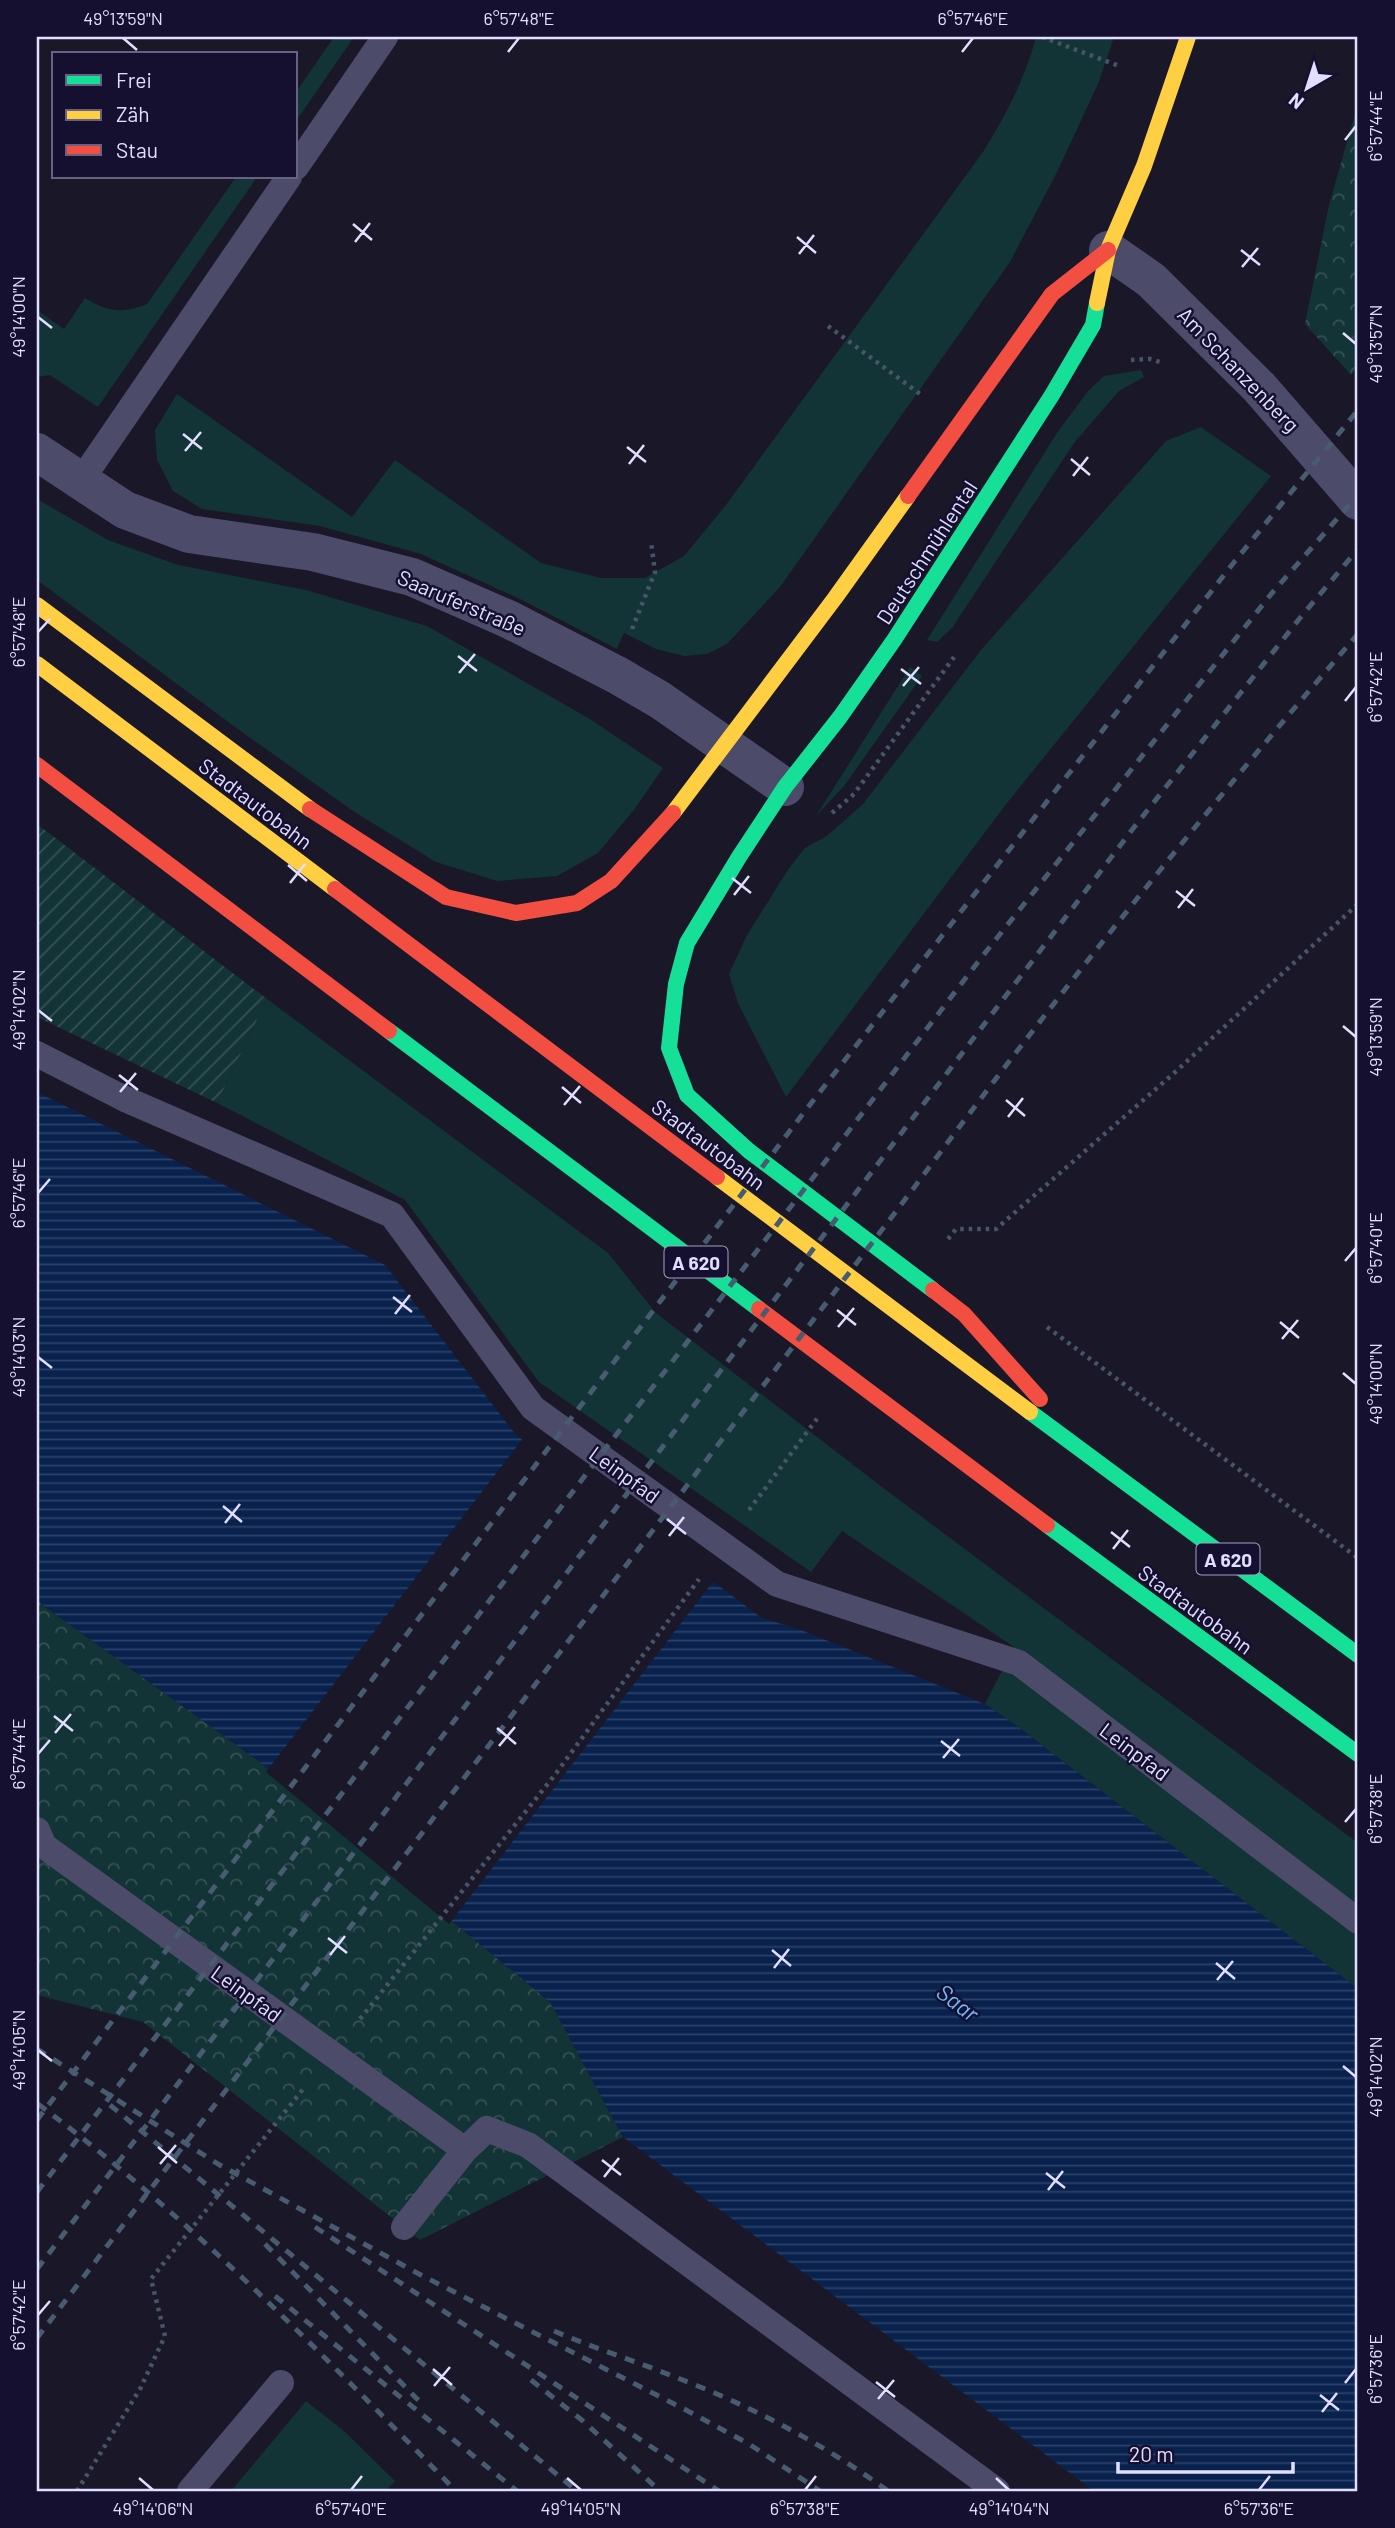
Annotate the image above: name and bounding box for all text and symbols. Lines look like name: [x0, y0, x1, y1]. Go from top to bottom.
text: 49°13'59"N: [83, 7, 163, 29]
text: 6°57'48"E: [483, 7, 555, 29]
text: 6°57'46"E: [938, 7, 1008, 29]
legend: [52, 52, 298, 178]
north arrow: [1272, 52, 1342, 122]
text: Frei: [116, 67, 152, 92]
text: N: [1284, 89, 1308, 115]
text: 6°57'44"E: [1364, 90, 1386, 162]
text: Zäh: [116, 101, 150, 126]
text: Stau: [116, 137, 158, 162]
text: 49°14'00"N: [7, 276, 29, 358]
street label: Am Schanzenberg: [1173, 301, 1305, 437]
text: 49°13'57"N: [1364, 305, 1386, 383]
street label: Deutschmühlental: [870, 476, 982, 628]
street label: Saaruferstraße: [394, 564, 530, 640]
text: 6°57'48"E: [7, 596, 29, 668]
text: 6°57'42"E: [1364, 651, 1386, 723]
street label: Stadtautobahn: [194, 752, 318, 854]
text: 49°14'02"N: [7, 969, 29, 1051]
text: 49°13'59"N: [1364, 997, 1386, 1077]
street label: Stadtautobahn: [647, 1093, 771, 1195]
text: 6°57'46"E: [7, 1158, 29, 1228]
text: 6°57'40"E: [1364, 1212, 1386, 1284]
road number: A 620: [664, 1246, 728, 1278]
text: 49°14'03"N: [7, 1317, 29, 1397]
text: 49°14'00"N: [1364, 1343, 1386, 1425]
street label: Leinpfad: [585, 1440, 665, 1508]
road number: A 620: [1196, 1544, 1260, 1574]
street label: Stadtautobahn: [1134, 1559, 1258, 1659]
street label: Leinpfad: [1095, 1717, 1175, 1785]
text: 6°57'44"E: [7, 1718, 29, 1790]
text: 6°57'38"E: [1364, 1774, 1386, 1844]
street label: Leinpfad: [207, 1959, 287, 2027]
water label: Saar: [931, 1977, 985, 2027]
text: 49°14'05"N: [7, 2010, 29, 2090]
text: 49°14'02"N: [1364, 2036, 1386, 2118]
text: 6°57'42"E: [7, 2279, 29, 2351]
text: 6°57'36"E: [1364, 2334, 1386, 2404]
scale bar: [1118, 2430, 1294, 2474]
text: 20 m: [1129, 2441, 1174, 2466]
text: 49°14'06"N: [113, 2497, 193, 2519]
text: 6°57'40"E: [315, 2497, 387, 2519]
text: 49°14'05"N: [541, 2497, 621, 2519]
text: 6°57'38"E: [770, 2497, 840, 2519]
text: 49°14'04"N: [968, 2497, 1050, 2519]
text: 6°57'36"E: [1224, 2497, 1294, 2519]

